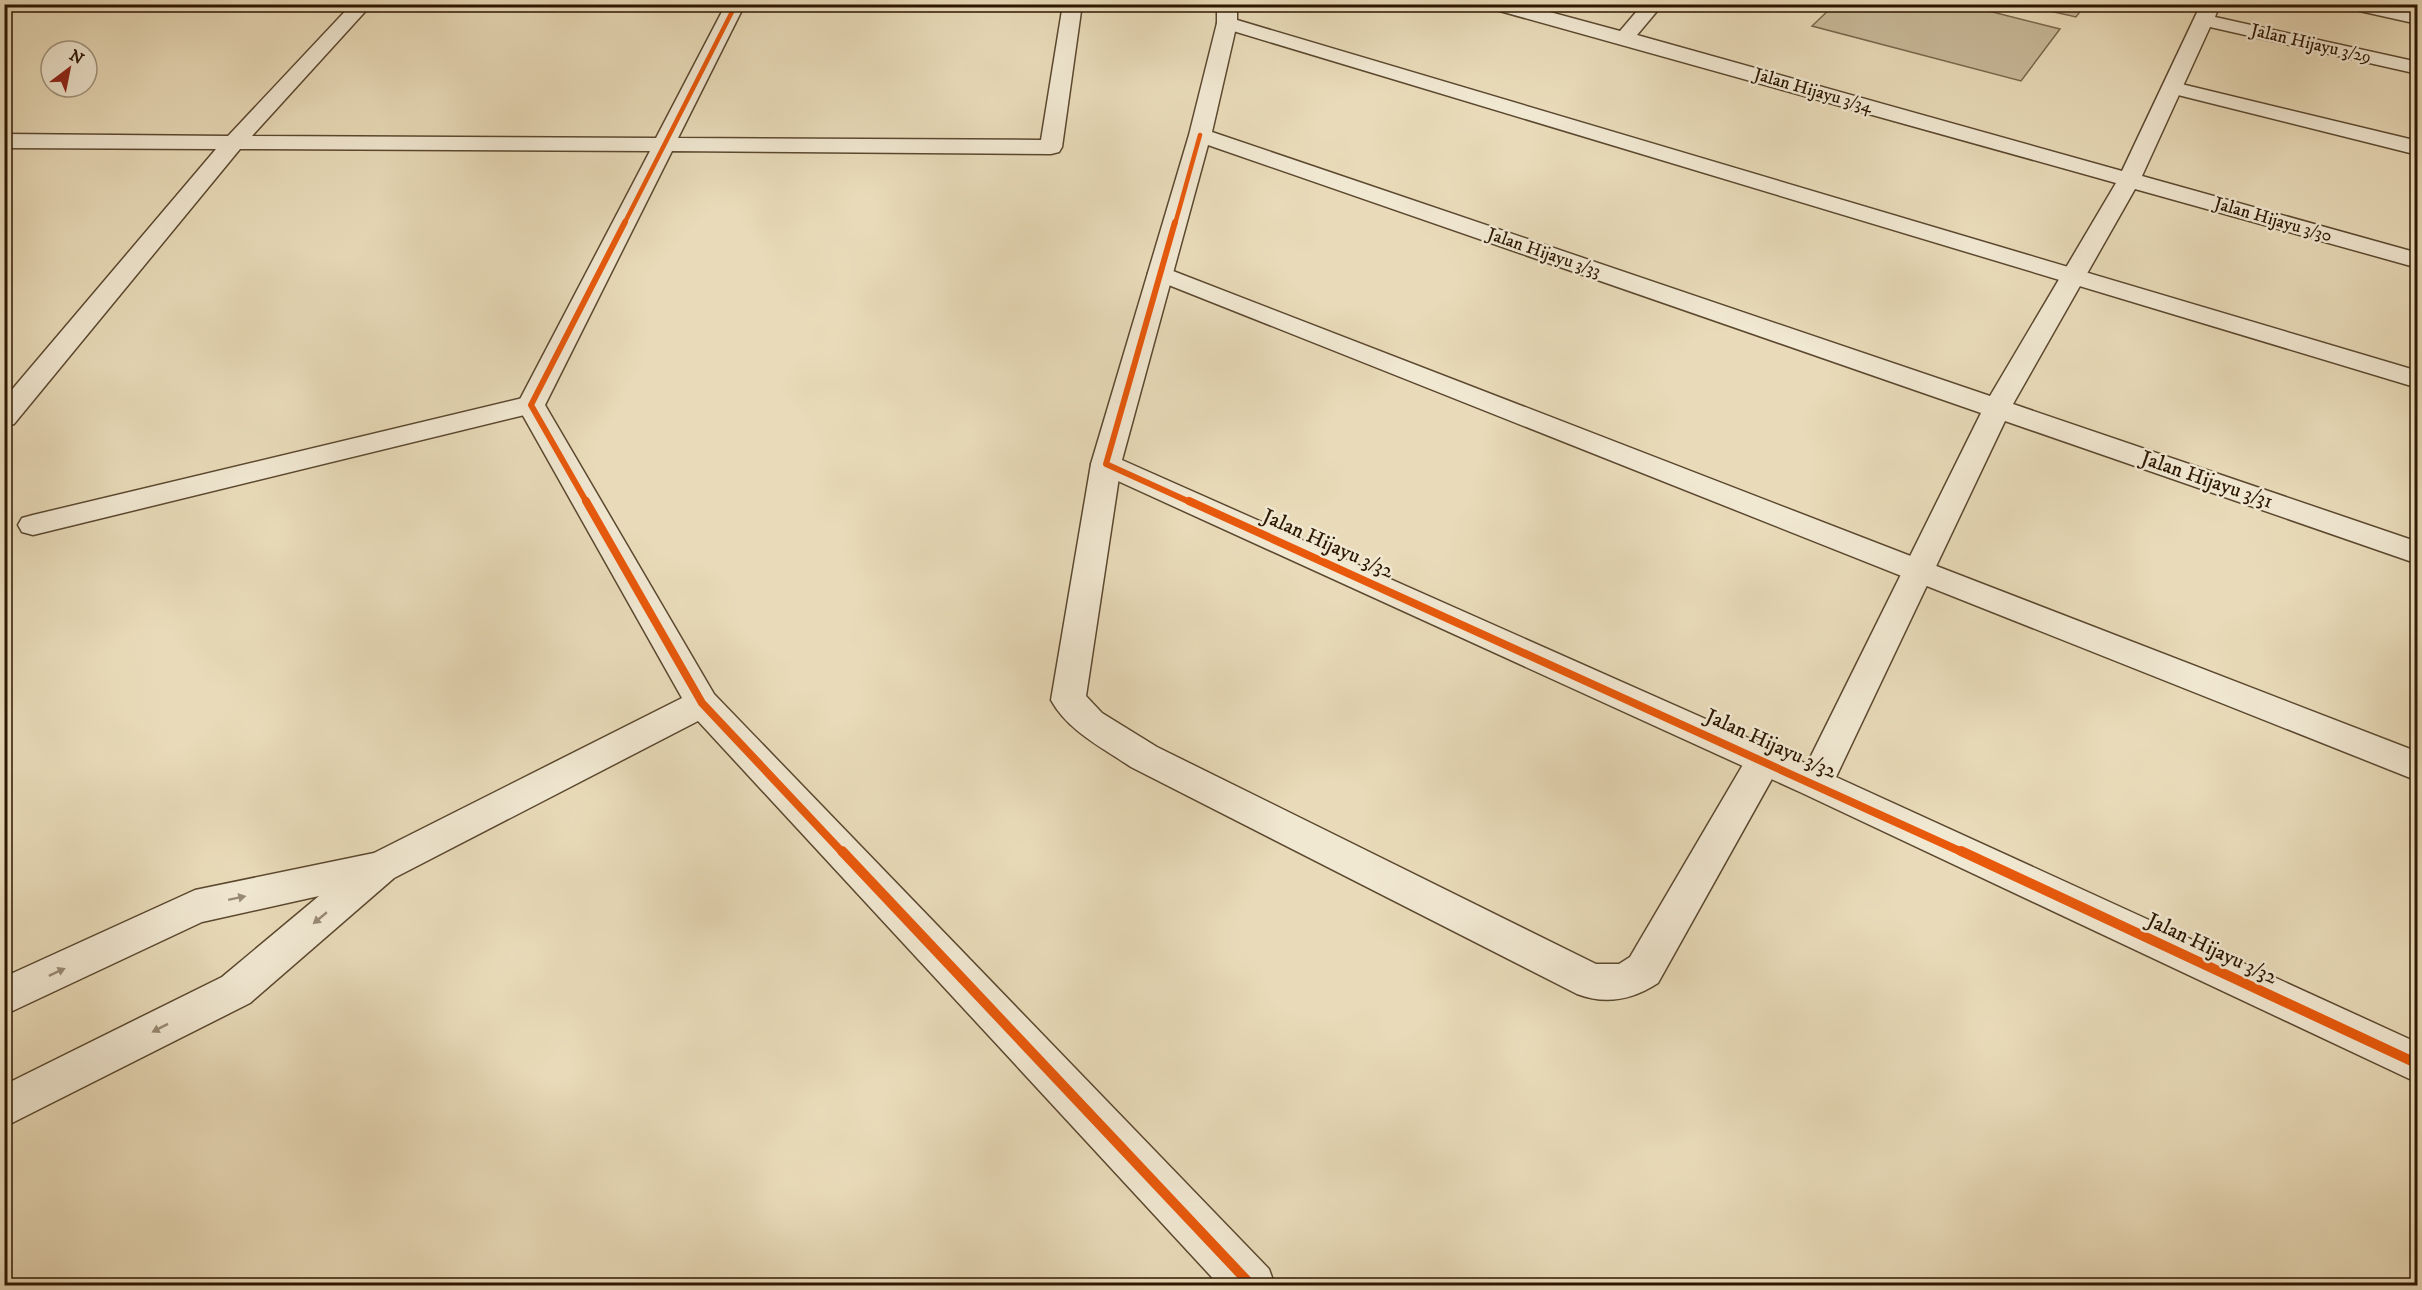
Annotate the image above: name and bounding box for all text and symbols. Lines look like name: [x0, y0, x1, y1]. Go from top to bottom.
street label: Jalan Hijayu 3/29: [2247, 19, 2373, 69]
north arrow: [39, 39, 99, 99]
text: N: [66, 45, 87, 69]
street label: Jalan Hijayu 3/34: [1749, 63, 1875, 119]
street label: Jalan Hijayu 3/30: [2210, 192, 2334, 247]
street label: Jalan Hijayu 3/33: [1482, 223, 1604, 283]
street label: Jalan Hijayu 3/31: [2136, 445, 2277, 515]
street label: Jalan Hijayu 3/32: [1257, 503, 1398, 585]
street label: Jalan Hijayu 3/32: [1700, 703, 1841, 785]
one-way arrow: [228, 893, 247, 902]
street label: Jalan Hijayu 3/32: [2141, 907, 2282, 991]
one-way arrow: [313, 911, 328, 924]
one-way arrow: [49, 968, 66, 977]
one-way arrow: [152, 1023, 169, 1032]

